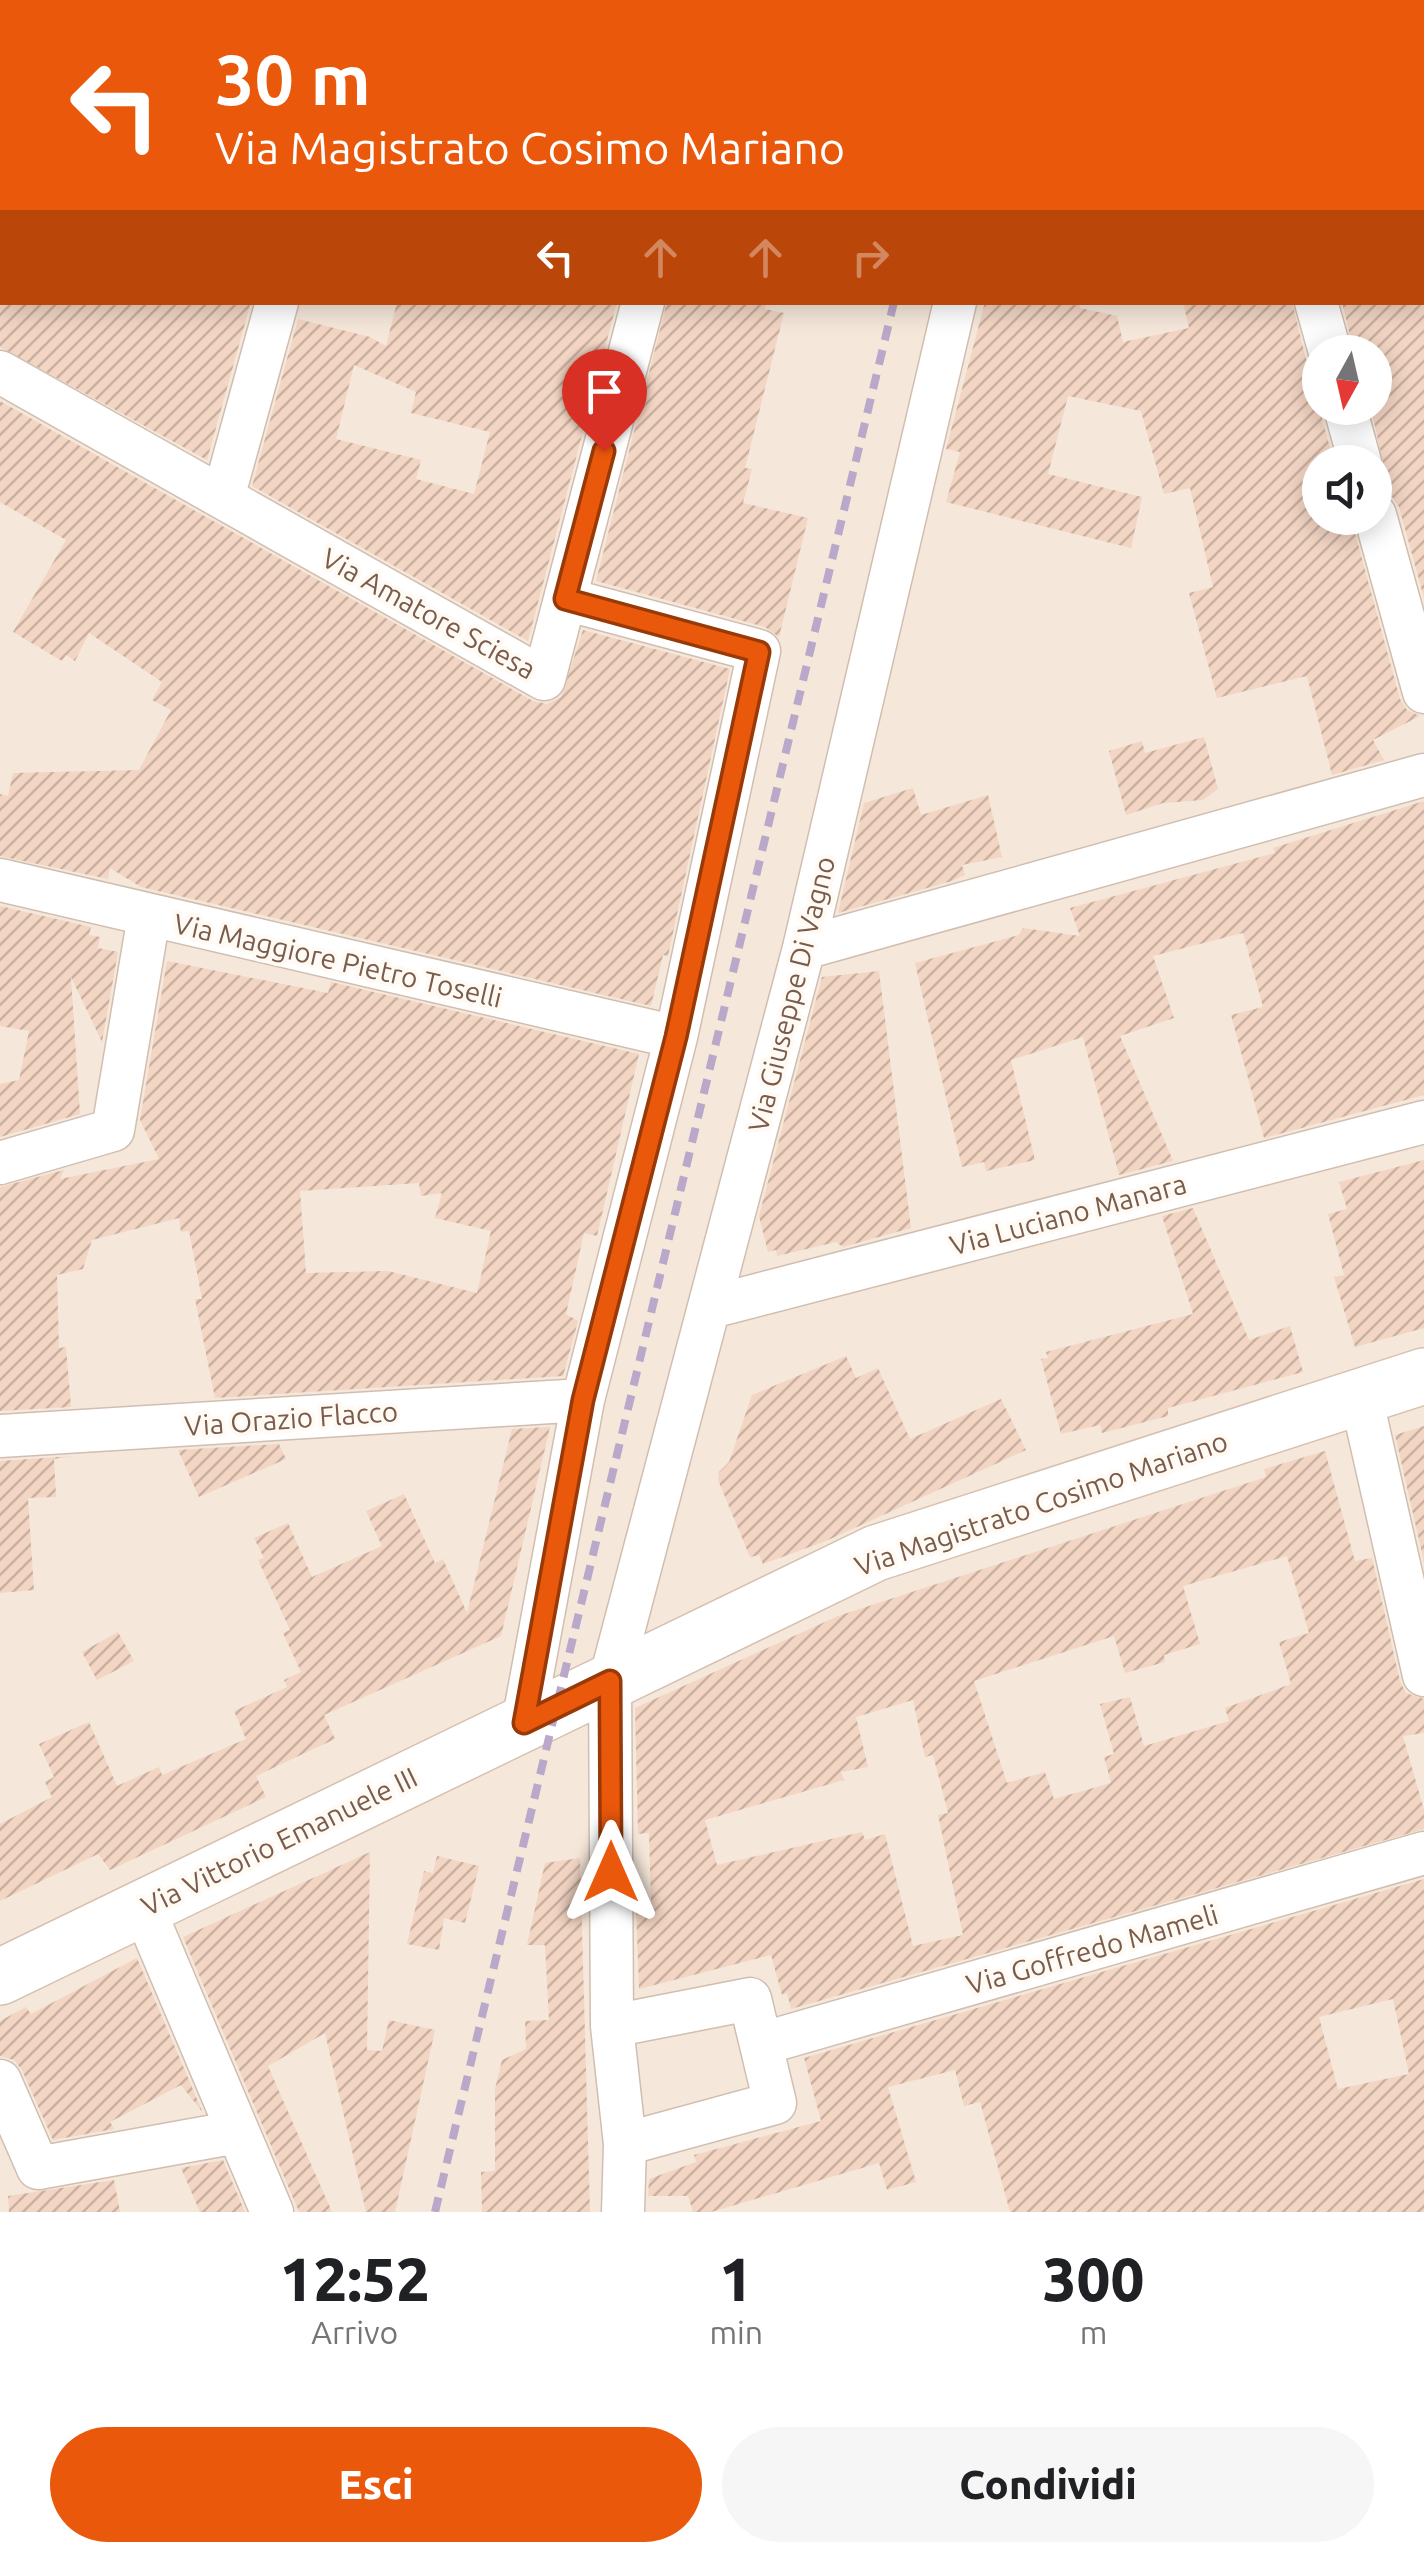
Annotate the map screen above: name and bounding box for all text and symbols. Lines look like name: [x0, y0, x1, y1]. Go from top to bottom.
icon: left: [50, 40, 180, 170]
text: 30 m: [215, 40, 371, 118]
text: Via Magistrato Cosimo Mariano: [215, 122, 845, 173]
icon: left: [528, 230, 583, 285]
icon: ahead: [633, 230, 688, 285]
icon: ahead: [738, 230, 793, 285]
icon: right: [843, 230, 898, 285]
north arrow: [1302, 335, 1392, 425]
map controls: [1302, 335, 1392, 535]
pin: [562, 349, 647, 452]
icon: arrive: [577, 364, 632, 419]
button: sound: [1302, 445, 1392, 535]
street label: Via Amatore Sciesa: [317, 541, 541, 685]
street label: Via Giuseppe Di Vagno: [742, 853, 840, 1135]
street label: Via Maggiore Pietro Toselli: [171, 907, 505, 1013]
street label: Via Luciano Manara: [946, 1168, 1190, 1260]
street label: Via Orazio Flacco: [183, 1395, 399, 1441]
street label: Via Magistrato Cosimo Mariano: [851, 1425, 1231, 1581]
street label: Via Vittorio Emanuele III: [136, 1761, 422, 1921]
position arrow: [559, 1820, 663, 1924]
street label: Via Goffredo Mameli: [963, 1898, 1221, 2000]
text: 12:52: [280, 2245, 430, 2312]
text: 1: [719, 2245, 753, 2312]
text: 300: [1043, 2245, 1144, 2312]
text: Arrivo: [311, 2314, 398, 2350]
text: min: [709, 2314, 763, 2350]
text: m: [1080, 2314, 1107, 2350]
button: Esci: [50, 2427, 702, 2542]
button: Condividi: [722, 2427, 1374, 2542]

